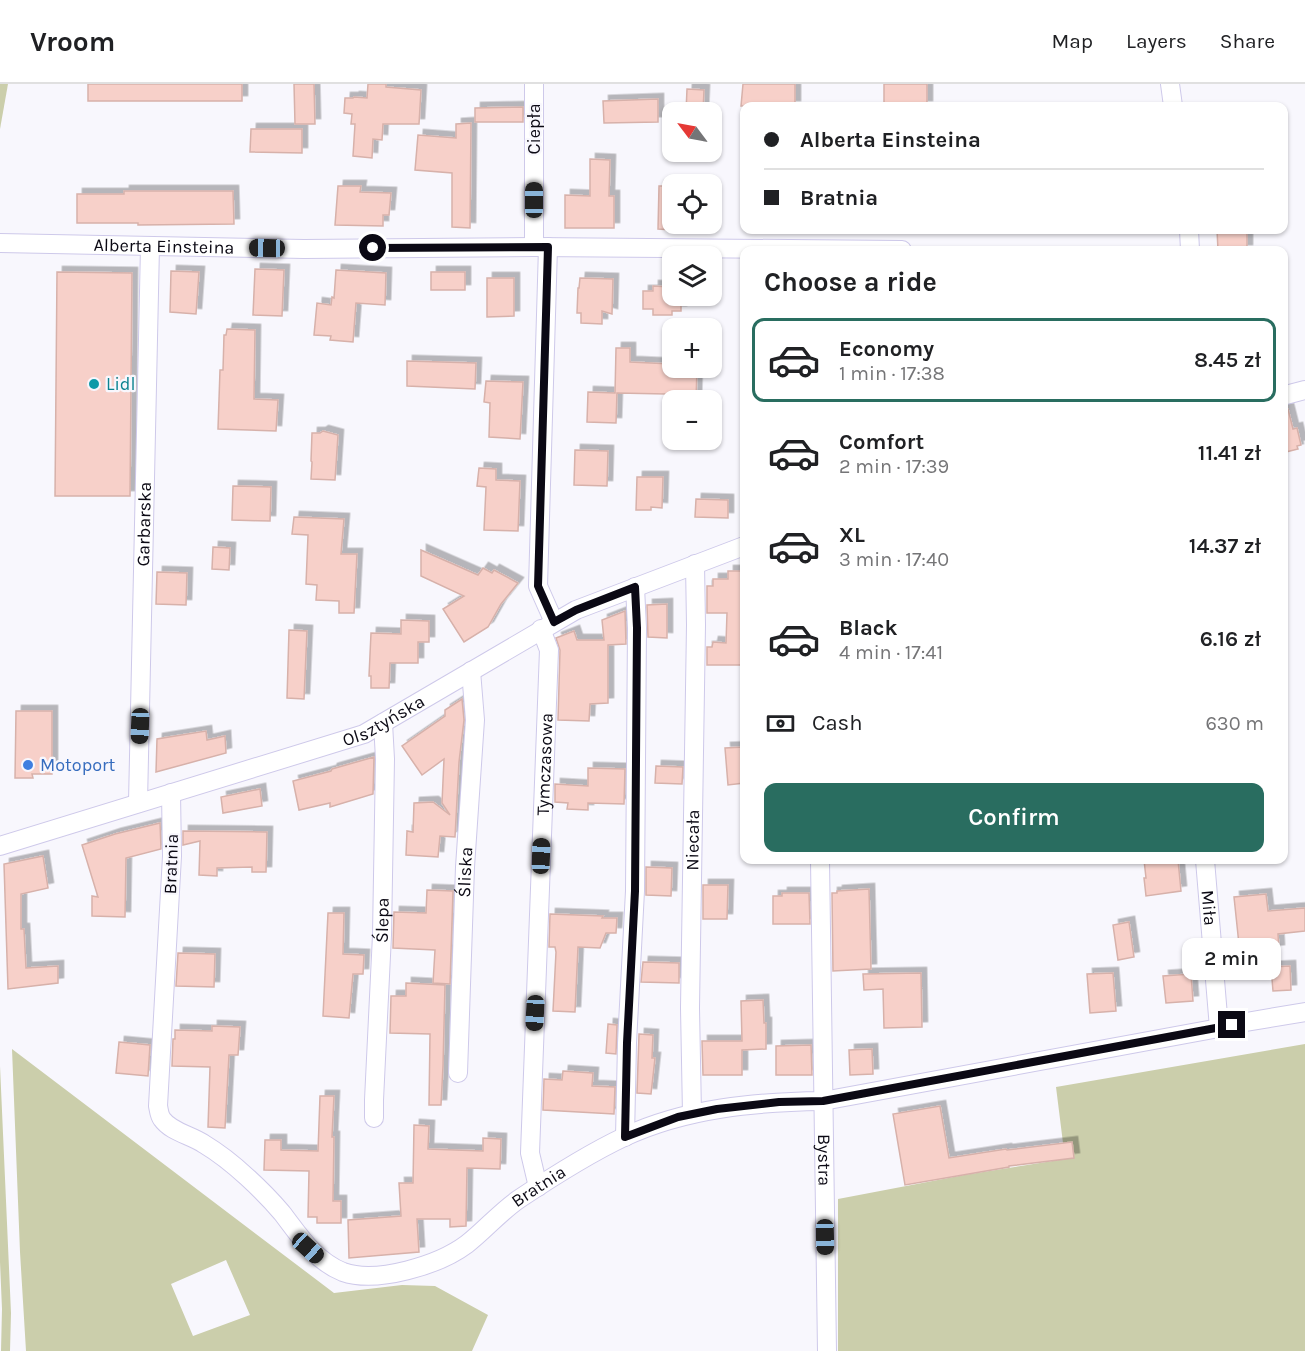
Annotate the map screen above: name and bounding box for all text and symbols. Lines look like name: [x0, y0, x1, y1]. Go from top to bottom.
text: Vroom: [30, 25, 115, 58]
text: Map: [1051, 29, 1093, 53]
text: Layers: [1126, 29, 1187, 53]
text: Share: [1220, 29, 1275, 53]
north arrow: [662, 102, 722, 162]
map controls: [662, 102, 722, 450]
street label: Ciepła: [523, 103, 545, 155]
text: Alberta Einsteina: [800, 127, 981, 153]
button: locate: [662, 174, 722, 234]
car: [525, 182, 543, 218]
text: Bratnia: [800, 185, 878, 211]
street label: Alberta Einsteina: [93, 234, 235, 259]
route start: [359, 234, 386, 261]
car: [249, 239, 285, 257]
button: layers: [662, 246, 722, 306]
text: Choose a ride: [764, 266, 937, 298]
button: +: [662, 318, 722, 378]
icon: car: [767, 333, 821, 387]
text: Economy: [839, 336, 934, 362]
text: 8.45 zł: [1194, 347, 1261, 373]
text: 1 min · 17:38: [839, 362, 945, 385]
place label: Lidl: [106, 373, 135, 395]
marker: Lidl: [87, 377, 101, 391]
button: −: [662, 390, 722, 450]
icon: car: [767, 426, 821, 480]
text: Comfort: [839, 429, 924, 455]
text: 11.41 zł: [1198, 440, 1261, 466]
text: 2 min · 17:39: [839, 455, 949, 478]
street label: Garbarska: [132, 481, 156, 567]
icon: car: [767, 519, 821, 573]
text: XL: [839, 522, 865, 548]
text: 14.37 zł: [1189, 533, 1261, 559]
text: 3 min · 17:40: [839, 548, 949, 571]
icon: car: [767, 612, 821, 666]
text: Black: [839, 615, 898, 641]
text: 6.16 zł: [1200, 626, 1261, 652]
text: 4 min · 17:41: [839, 641, 943, 664]
street label: Olsztyńska: [340, 690, 429, 751]
icon: cash: [764, 707, 797, 740]
car: [130, 708, 150, 744]
text: Cash: [812, 710, 862, 736]
street label: Tymczasowa: [532, 712, 558, 816]
text: 630 m: [1205, 712, 1264, 735]
place label: Motoport: [40, 754, 116, 776]
marker: Motoport: [21, 758, 35, 772]
button: Confirm: [764, 783, 1264, 852]
street label: Niecała: [681, 809, 704, 871]
street label: Bratnia: [159, 833, 183, 895]
car: [531, 838, 551, 874]
street label: Śliska: [452, 846, 477, 898]
street label: Miła: [1197, 889, 1221, 926]
street label: Ślepa: [370, 897, 394, 944]
callout: 2 min: [1182, 938, 1282, 980]
text: 2 min: [1204, 947, 1259, 970]
car: [525, 995, 545, 1031]
route end: [1218, 1011, 1245, 1038]
street label: Bystra: [813, 1134, 836, 1186]
street label: Bratnia: [507, 1161, 570, 1212]
car: [816, 1219, 834, 1255]
car: [289, 1229, 327, 1267]

